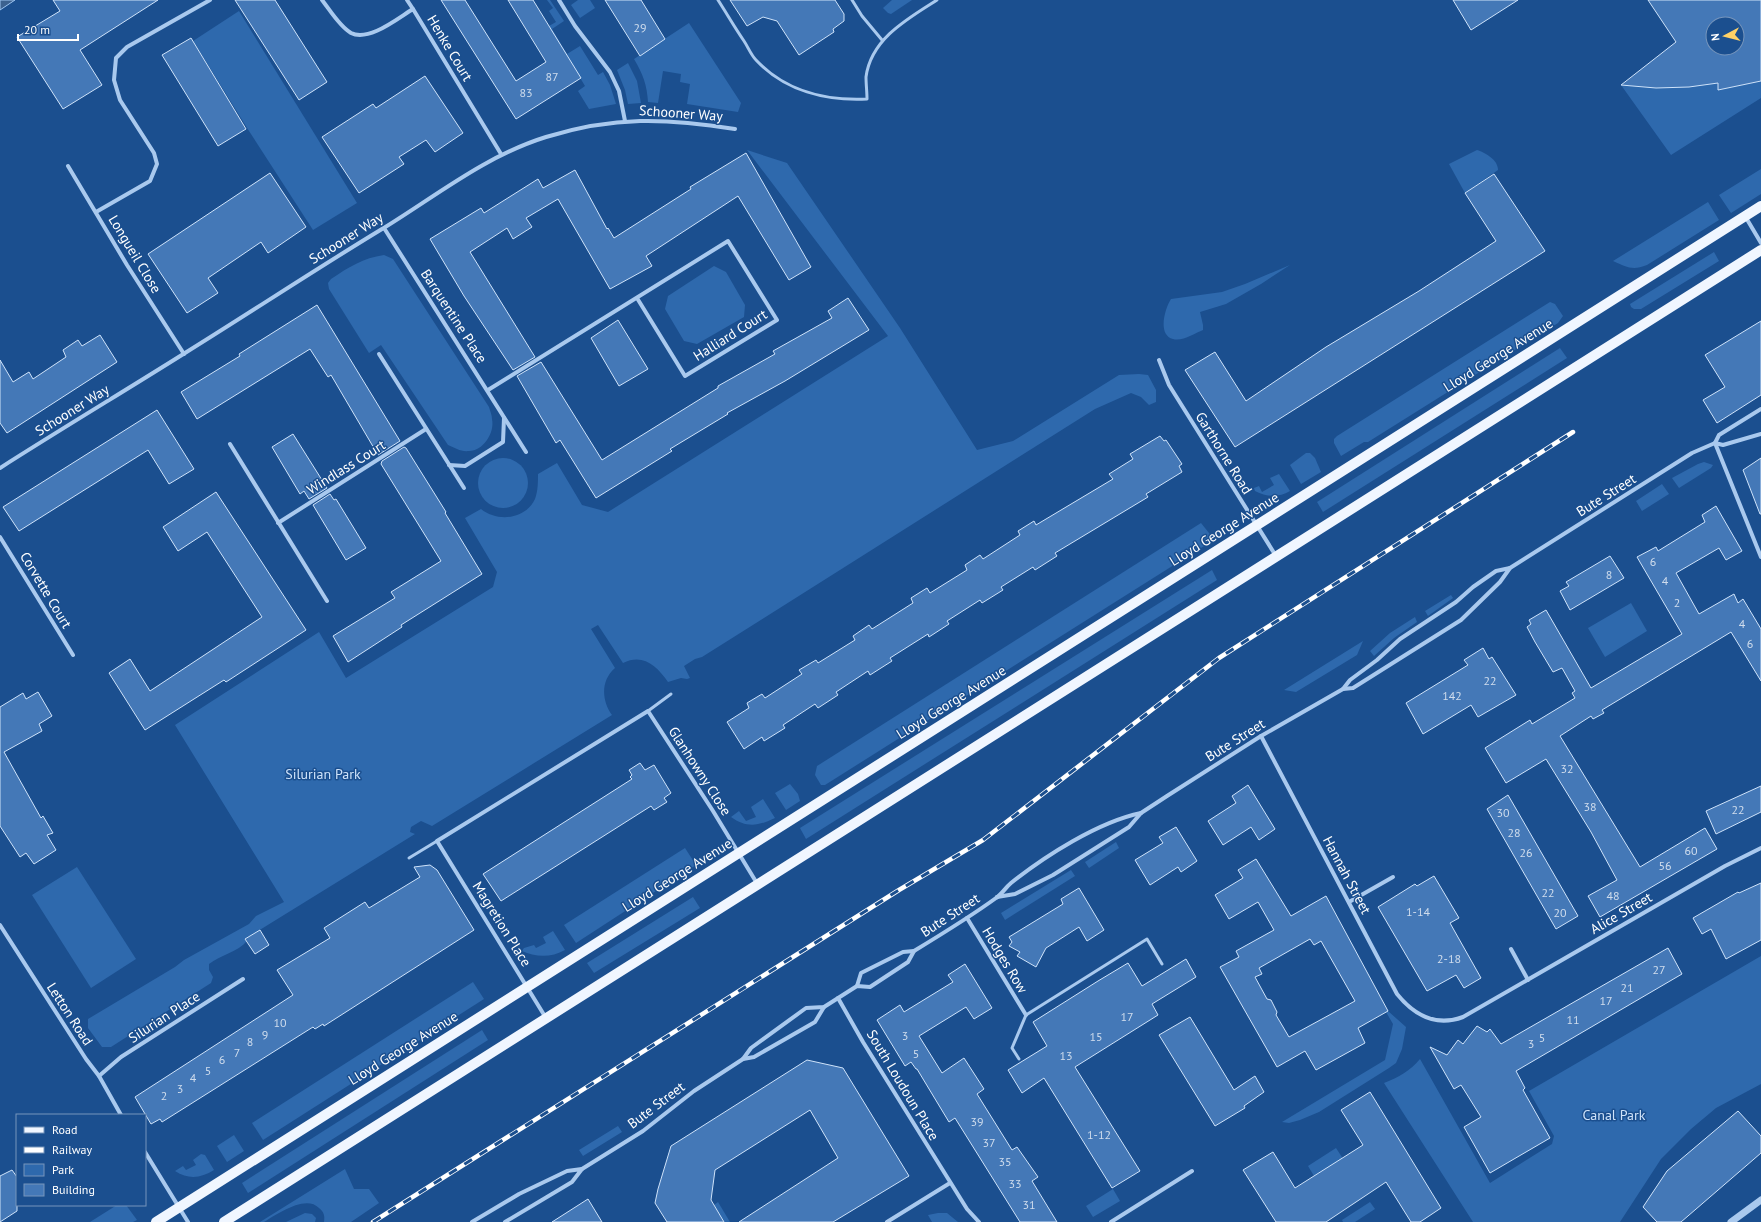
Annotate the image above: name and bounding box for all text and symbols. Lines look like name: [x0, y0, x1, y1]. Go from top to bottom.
street label: Henke Court: [423, 12, 477, 85]
scale bar: [18, 16, 78, 42]
north arrow: [1705, 16, 1745, 56]
house number: 29: [633, 20, 647, 35]
text: 20 m: [24, 22, 50, 37]
text: N: [1708, 33, 1722, 42]
house number: 87: [545, 69, 559, 84]
house number: 83: [519, 85, 533, 100]
street label: Schooner Way: [639, 101, 724, 125]
street label: Schooner Way: [306, 208, 387, 268]
street label: Longueil Close: [105, 212, 165, 296]
street label: Barquentine Place: [417, 266, 491, 366]
street label: Halliard Court: [690, 305, 770, 365]
street label: Lloyd George Avenue: [1440, 314, 1556, 396]
street label: Schooner Way: [32, 380, 113, 440]
street label: Garthorne Road: [1192, 409, 1256, 497]
street label: Windlass Court: [303, 436, 389, 498]
street label: Bute Street: [1573, 470, 1639, 520]
street label: Lloyd George Avenue: [1166, 488, 1282, 570]
street label: Corvette Court: [16, 548, 76, 632]
house number: 6: [1650, 554, 1656, 569]
house number: 8: [1606, 567, 1612, 582]
house number: 4: [1662, 573, 1669, 588]
house number: 2: [1674, 595, 1680, 610]
house number: 4: [1739, 616, 1746, 631]
house number: 6: [1747, 636, 1753, 651]
street label: Lloyd George Avenue: [893, 661, 1009, 743]
house number: 22: [1483, 673, 1497, 688]
house number: 142: [1442, 688, 1462, 703]
street label: Bute Street: [1202, 715, 1268, 765]
street label: Glanhowny Close: [665, 723, 735, 819]
house number: 32: [1560, 761, 1574, 776]
park label: Silurian Park: [285, 765, 361, 783]
house number: 38: [1583, 799, 1597, 814]
house number: 22: [1731, 802, 1745, 817]
house number: 30: [1496, 805, 1510, 820]
house number: 28: [1507, 825, 1521, 840]
street label: Hannah Street: [1319, 833, 1375, 917]
street label: Lloyd George Avenue: [619, 834, 735, 916]
house number: 60: [1684, 843, 1698, 858]
house number: 26: [1519, 845, 1533, 860]
house number: 56: [1658, 858, 1672, 873]
street label: Magretion Place: [469, 878, 535, 970]
house number: 22: [1541, 885, 1555, 900]
street label: Alice Street: [1587, 888, 1655, 938]
house number: 48: [1606, 888, 1620, 903]
street label: Bute Street: [917, 889, 983, 941]
house number: 1-14: [1406, 904, 1430, 919]
house number: 20: [1553, 905, 1567, 920]
street label: Hodges Row: [978, 924, 1032, 997]
house number: 2-18: [1437, 951, 1461, 966]
house number: 27: [1652, 962, 1666, 977]
street label: Letton Road: [43, 979, 97, 1049]
house number: 21: [1620, 980, 1634, 995]
street label: Silurian Place: [125, 987, 203, 1047]
house number: 17: [1599, 993, 1613, 1008]
street label: Lloyd George Avenue: [345, 1007, 461, 1089]
house number: 17: [1120, 1009, 1134, 1024]
house number: 11: [1566, 1012, 1580, 1027]
house number: 10: [273, 1015, 287, 1030]
street label: South Loudoun Place: [863, 1026, 943, 1144]
house number: 9: [262, 1027, 268, 1042]
house number: 3: [902, 1028, 908, 1043]
house number: 15: [1089, 1029, 1103, 1044]
house number: 5: [1539, 1030, 1545, 1045]
house number: 8: [247, 1034, 253, 1049]
house number: 3: [1528, 1036, 1534, 1051]
house number: 7: [234, 1045, 240, 1060]
house number: 5: [913, 1046, 919, 1061]
house number: 13: [1059, 1048, 1073, 1063]
house number: 6: [219, 1052, 225, 1067]
house number: 5: [205, 1063, 211, 1078]
house number: 4: [190, 1070, 197, 1085]
street label: Bute Street: [624, 1078, 688, 1132]
house number: 3: [177, 1081, 183, 1096]
house number: 2: [161, 1088, 167, 1103]
park label: Canal Park: [1583, 1106, 1646, 1124]
legend: [16, 1114, 146, 1206]
house number: 39: [970, 1114, 984, 1129]
text: Road: [52, 1122, 77, 1137]
house number: 1-12: [1087, 1127, 1111, 1142]
house number: 37: [982, 1135, 996, 1150]
text: Railway: [52, 1142, 92, 1157]
house number: 35: [998, 1154, 1012, 1169]
text: Park: [52, 1162, 74, 1177]
house number: 33: [1008, 1176, 1022, 1191]
text: Building: [52, 1182, 95, 1197]
house number: 31: [1022, 1197, 1036, 1212]

